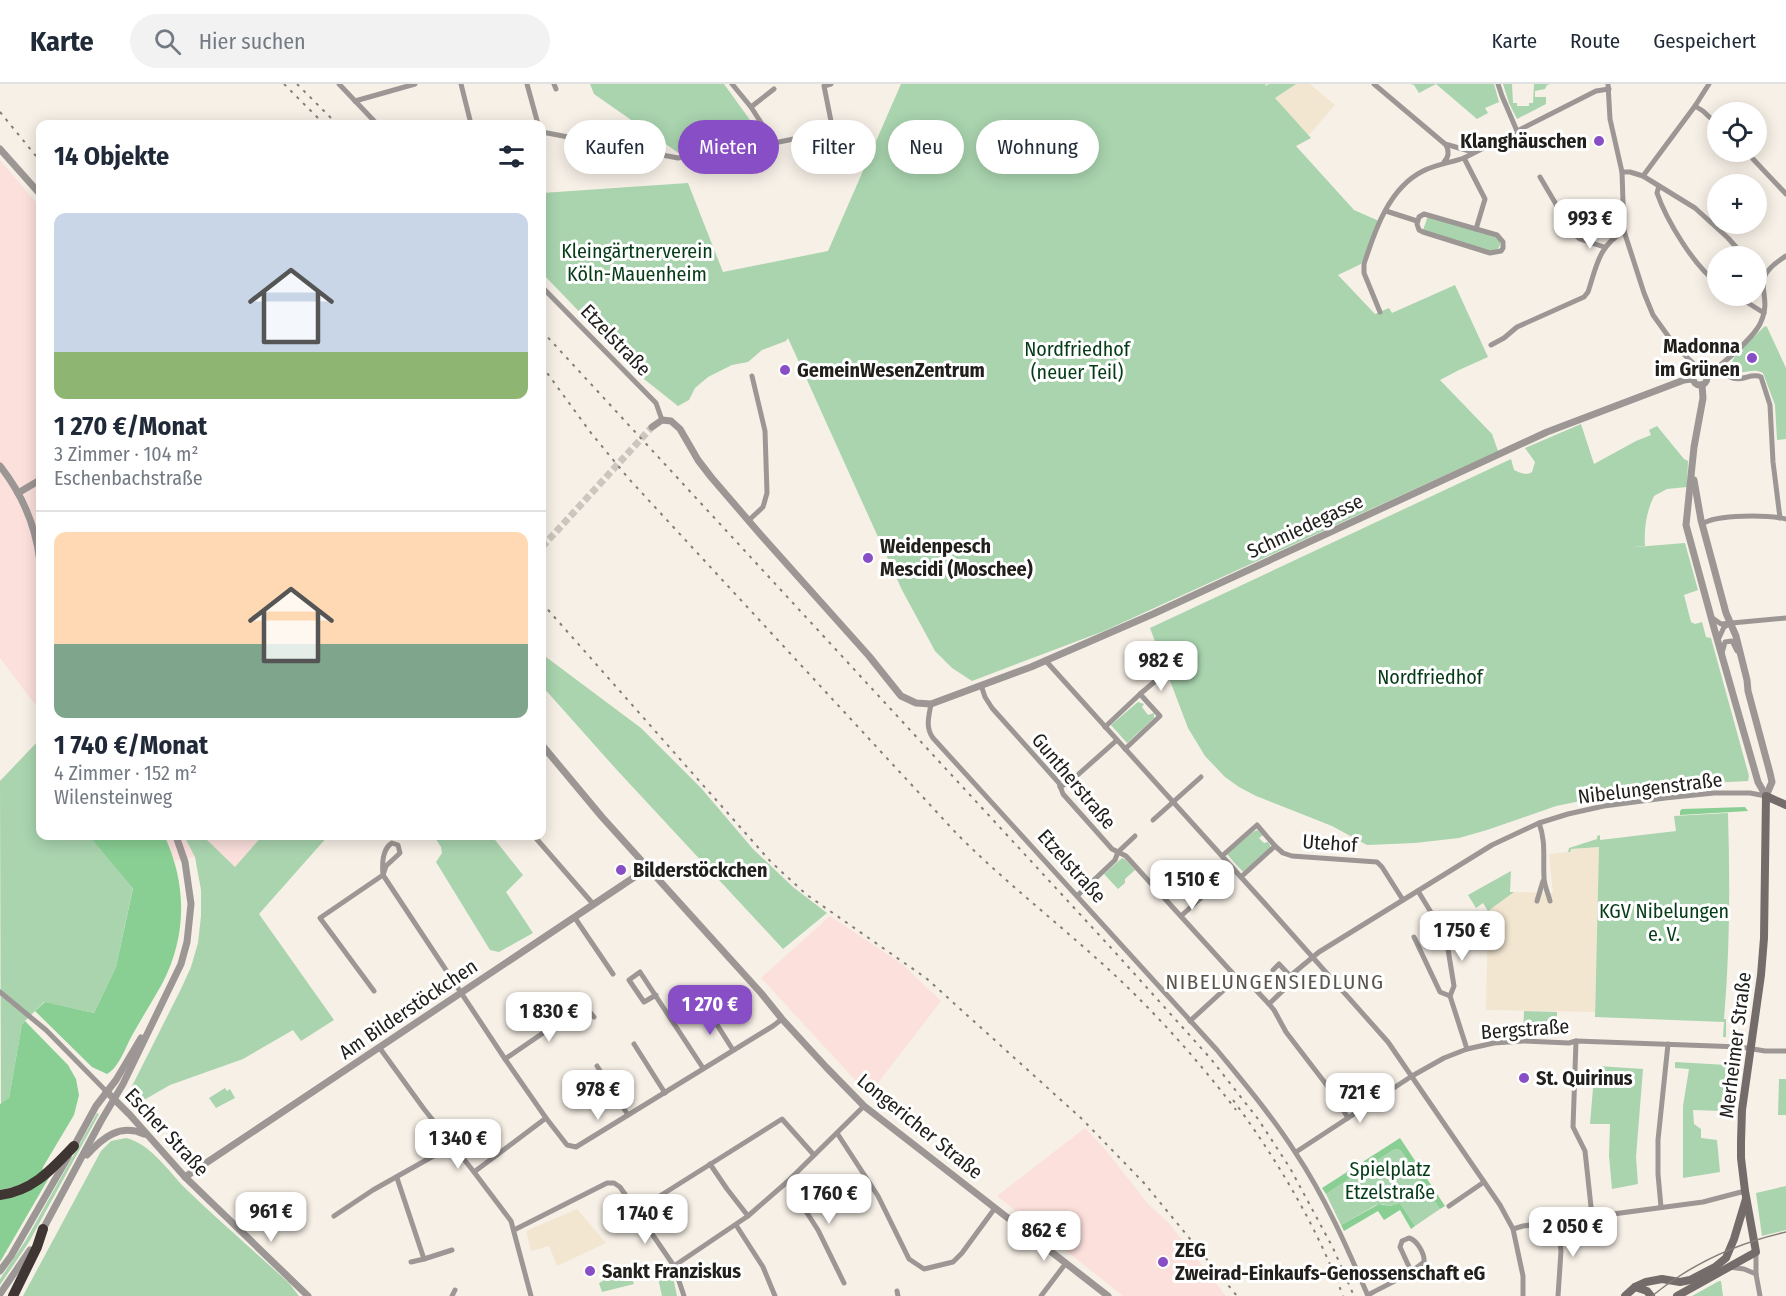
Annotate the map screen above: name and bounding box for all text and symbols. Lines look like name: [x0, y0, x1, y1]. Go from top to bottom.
search box: [130, 14, 550, 68]
text: Karte: [30, 25, 94, 58]
icon: search: [151, 25, 184, 58]
text: Hier suchen: [199, 28, 306, 55]
text: Karte: [1492, 28, 1537, 54]
text: Route: [1570, 28, 1620, 54]
text: Gespeichert: [1653, 28, 1756, 54]
map controls: [1707, 102, 1767, 306]
button: locate: [1707, 102, 1767, 162]
chip: Kaufen: [564, 120, 666, 174]
chip: Mieten: [678, 120, 779, 174]
chip: Filter: [791, 120, 876, 174]
chip: Neu: [888, 120, 964, 174]
chip: Wohnung: [976, 120, 1099, 174]
place label: Klanghäuschen: [1460, 129, 1587, 153]
marker: Klanghäuschen: [1592, 134, 1606, 148]
icon: filters: [495, 140, 528, 173]
text: 14 Objekte: [54, 141, 169, 172]
button: +: [1707, 174, 1767, 234]
pin: 993 €: [1548, 199, 1632, 250]
text: 993 €: [1568, 206, 1612, 230]
park label: Kleingärtnerverein Köln-Mauenheim: [561, 239, 713, 286]
button: −: [1707, 246, 1767, 306]
icon: home: [237, 252, 345, 360]
street label: Etzelstraße: [576, 299, 656, 381]
place label: Madonna im Grünen: [1655, 334, 1740, 381]
park label: Nordfriedhof (neuer Teil): [1024, 337, 1132, 384]
marker: Madonna im Grünen: [1745, 351, 1759, 365]
place label: GemeinWesenZentrum: [797, 358, 985, 382]
marker: GemeinWesenZentrum: [778, 363, 792, 377]
text: 1 270 €/Monat: [54, 411, 207, 442]
text: 3 Zimmer · 104 m²: [54, 442, 199, 466]
text: Eschenbachstraße: [54, 466, 203, 490]
street label: Schmiedegasse: [1243, 489, 1367, 563]
place label: Weidenpesch Mescidi (Moschee): [880, 534, 1033, 581]
marker: Weidenpesch Mescidi (Moschee): [861, 551, 875, 565]
icon: home: [237, 571, 345, 679]
pin: 982 €: [1119, 641, 1203, 692]
text: 982 €: [1139, 648, 1183, 672]
park label: Nordfriedhof: [1377, 665, 1485, 689]
street label: Guntherstraße: [1027, 728, 1121, 834]
text: 1 740 €/Monat: [54, 730, 208, 761]
text: 4 Zimmer · 152 m²: [54, 761, 197, 785]
street label: Nibelungenstraße: [1576, 767, 1724, 809]
text: Wilensteinweg: [54, 785, 172, 809]
street label: Etzelstraße: [1033, 824, 1111, 908]
street label: Utehof: [1302, 829, 1360, 857]
place label: Bilderstöckchen: [633, 858, 767, 882]
pin: 1 510 €: [1137, 860, 1247, 911]
marker: Bilderstöckchen: [614, 863, 628, 877]
text: 1 510 €: [1164, 867, 1220, 891]
park label: KGV Nibelungen e. V.: [1599, 899, 1729, 946]
pin: 1 750 €: [1407, 911, 1517, 962]
text: 1 750 €: [1434, 918, 1490, 942]
street label: Am Bilderstöckchen: [334, 954, 482, 1064]
district label: NIBELUNGENSIEDLUNG: [1165, 969, 1385, 995]
street label: Merheimer Straße: [1714, 971, 1756, 1119]
pin: 1 270 €: [655, 985, 765, 1036]
pin: 1 830 €: [494, 992, 604, 1043]
text: 1 270 €: [682, 992, 738, 1016]
text: 1 830 €: [520, 999, 578, 1023]
street label: Bergstraße: [1480, 1014, 1570, 1044]
place label: St. Quirinus: [1536, 1066, 1633, 1090]
street label: Longericher Straße: [852, 1068, 988, 1184]
pin: 978 €: [556, 1070, 640, 1121]
marker: St. Quirinus: [1517, 1071, 1531, 1085]
pin: 721 €: [1318, 1073, 1402, 1124]
text: 978 €: [576, 1077, 620, 1101]
text: 721 €: [1340, 1080, 1380, 1104]
street label: Escher Straße: [120, 1083, 214, 1181]
pin: 1 340 €: [403, 1119, 513, 1170]
text: 1 340 €: [429, 1126, 487, 1150]
park label: Spielplatz Etzelstraße: [1345, 1157, 1435, 1204]
pin: 1 760 €: [774, 1174, 884, 1225]
text: 1 760 €: [800, 1181, 858, 1205]
pin: 961 €: [229, 1192, 313, 1243]
pin: 1 740 €: [590, 1194, 700, 1245]
text: 961 €: [249, 1199, 293, 1223]
text: 1 740 €: [617, 1201, 673, 1225]
pin: 2 050 €: [1518, 1207, 1628, 1258]
pin: 862 €: [1002, 1211, 1086, 1262]
text: 2 050 €: [1543, 1214, 1603, 1238]
text: 862 €: [1022, 1218, 1066, 1242]
place label: ZEG Zweirad-Einkaufs-Genossenschaft eG: [1175, 1238, 1485, 1285]
marker: ZEG Zweirad-Einkaufs-Genossenschaft eG: [1156, 1255, 1170, 1269]
place label: Sankt Franziskus: [602, 1259, 741, 1283]
marker: Sankt Franziskus: [583, 1264, 597, 1278]

